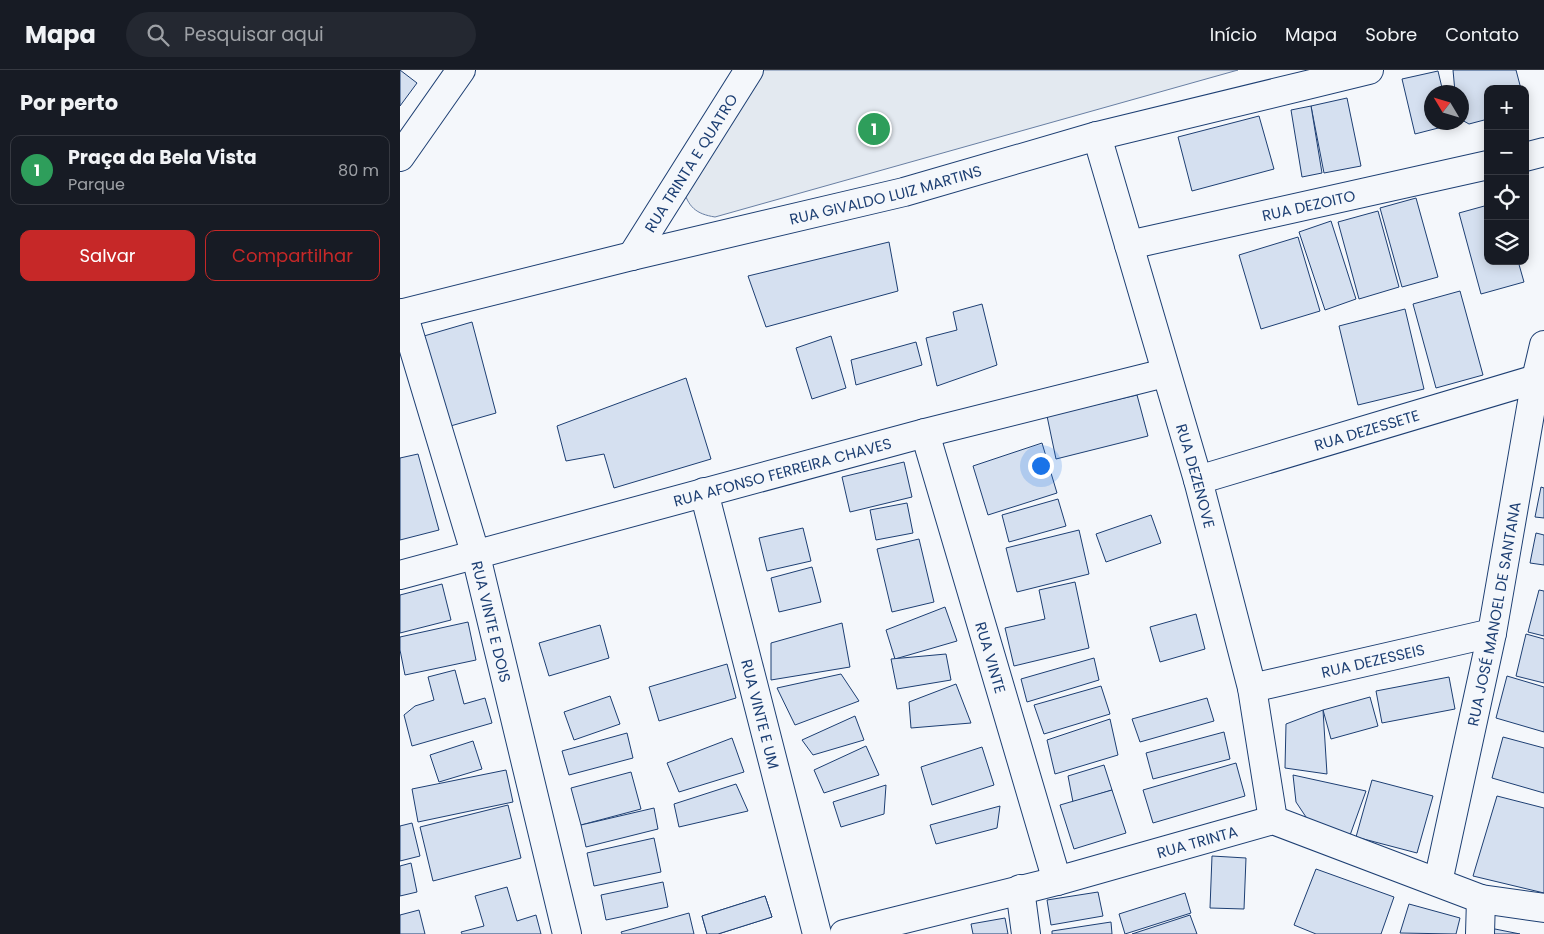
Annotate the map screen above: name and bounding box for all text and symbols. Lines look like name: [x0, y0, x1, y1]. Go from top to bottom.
search box: [126, 12, 476, 57]
text: Mapa: [25, 18, 96, 51]
icon: search: [144, 21, 172, 49]
text: Pesquisar aqui: [184, 21, 324, 48]
text: Início: [1210, 22, 1257, 47]
text: Mapa: [1285, 22, 1337, 47]
text: Sobre: [1365, 22, 1417, 47]
text: Contato: [1445, 22, 1519, 47]
north arrow: [1424, 85, 1469, 130]
map controls: [1484, 85, 1529, 265]
button: +: [1484, 85, 1529, 130]
text: Por perto: [20, 88, 118, 117]
street label: RUA TRINTA E QUATRO: [639, 89, 742, 236]
pin: 1: [858, 110, 890, 148]
button: −: [1484, 130, 1529, 175]
text: Praça da Bela Vista: [68, 144, 257, 171]
text: 1: [34, 159, 40, 182]
text: 80 m: [338, 159, 379, 182]
street label: RUA GIVALDO LUIZ MARTINS: [787, 160, 984, 229]
text: Parque: [68, 173, 125, 196]
button: locate: [1484, 175, 1529, 220]
street label: RUA DEZOITO: [1260, 184, 1358, 226]
button: layers: [1484, 220, 1529, 265]
button: Salvar: [20, 230, 195, 281]
button: Compartilhar: [205, 230, 380, 281]
street label: RUA DEZESSETE: [1312, 404, 1422, 455]
street label: RUA DEZENOVE: [1171, 421, 1221, 530]
street label: RUA AFONSO FERREIRA CHAVES: [671, 432, 894, 511]
your location: [1028, 453, 1054, 479]
street label: RUA JOSÉ MANOEL DE SANTANA: [1462, 500, 1525, 728]
street label: RUA VINTE E DOIS: [467, 559, 516, 684]
street label: RUA VINTE: [971, 619, 1012, 696]
street label: RUA DEZESSEIS: [1319, 638, 1427, 682]
street label: RUA VINTE E UM: [737, 657, 785, 771]
street label: RUA TRINTA: [1154, 820, 1240, 863]

